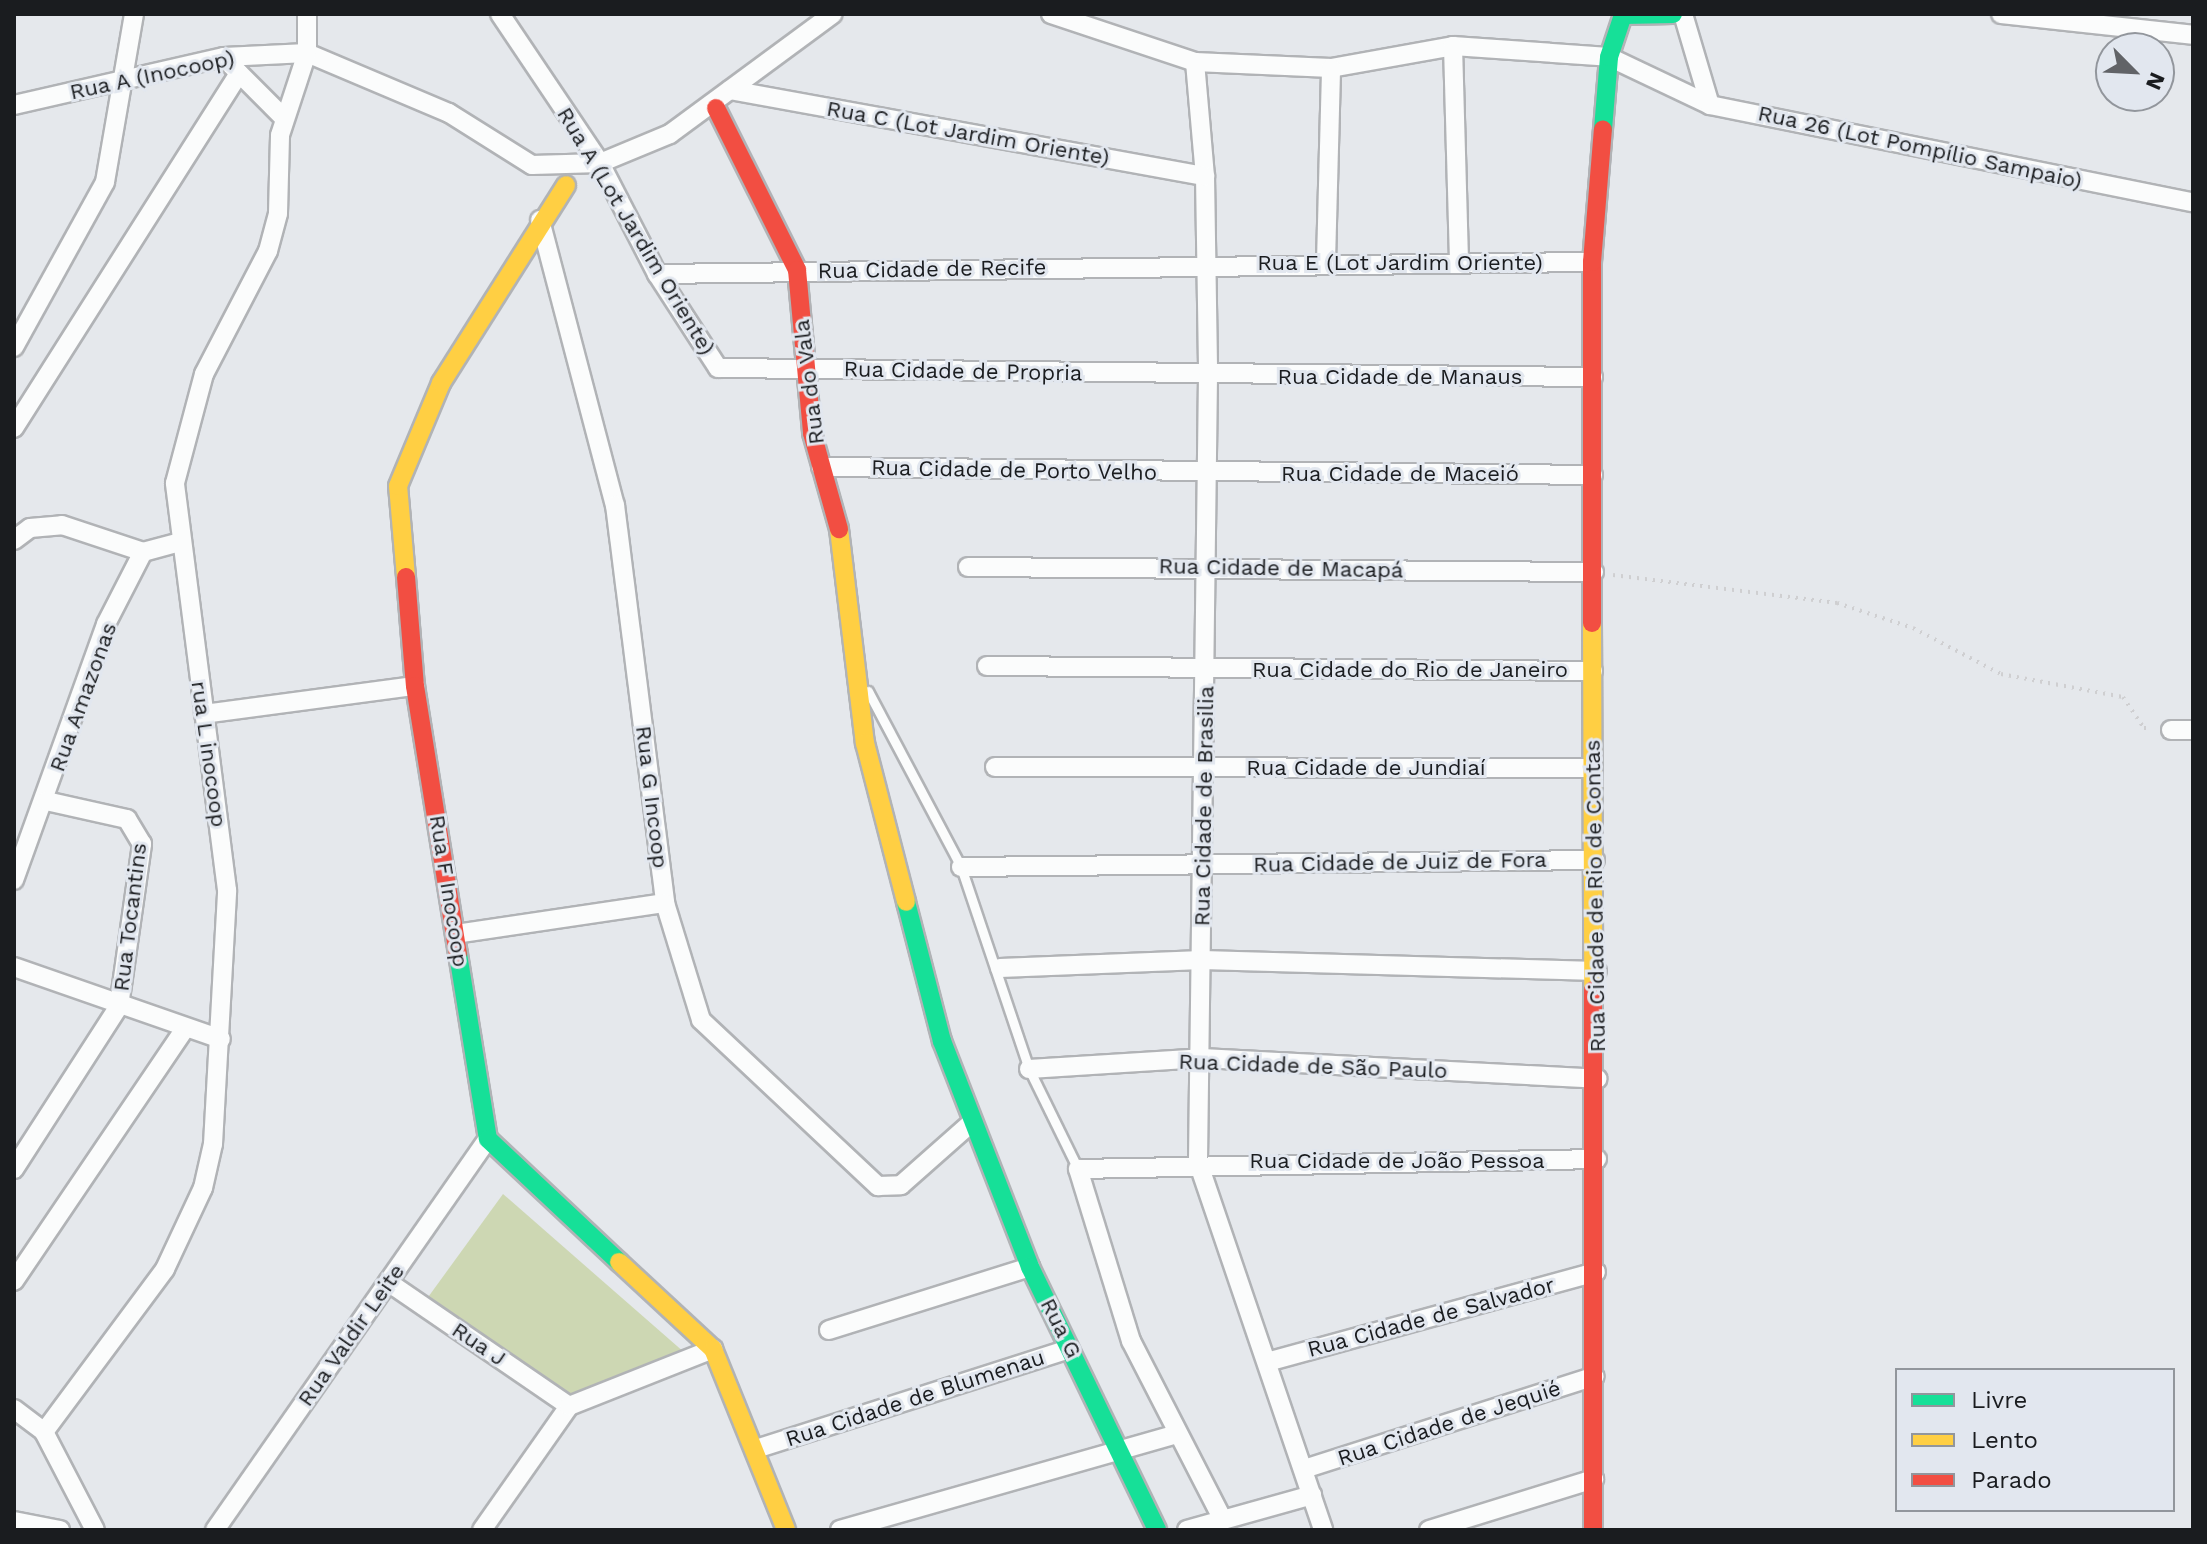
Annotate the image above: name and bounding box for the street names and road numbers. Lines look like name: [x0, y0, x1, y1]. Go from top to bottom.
street label: Rua A (Inocoop): [66, 44, 238, 106]
street label: Rua C (Lot Jardim Oriente): [824, 95, 1112, 171]
street label: Rua 26 (Lot Pompílio Sampaio): [1755, 100, 2085, 194]
street label: Rua A (Lot Jardim Oriente): [551, 101, 721, 361]
street label: Rua E (Lot Jardim Oriente): [1257, 250, 1543, 276]
street label: Rua Cidade de Recife: [817, 254, 1047, 284]
street label: Rua do Vala: [788, 317, 830, 447]
street label: Rua Cidade de Propria: [843, 356, 1083, 386]
street label: Rua Cidade de Manaus: [1277, 364, 1523, 390]
street label: Rua Cidade de Porto Velho: [870, 454, 1158, 486]
street label: Rua Cidade de Maceió: [1281, 461, 1519, 487]
street label: Rua Cidade de Macapá: [1158, 553, 1404, 583]
street label: Rua Amazonas: [44, 618, 122, 776]
street label: Rua Cidade do Rio de Janeiro: [1251, 657, 1569, 683]
street label: rua L inocoop: [186, 679, 232, 829]
street label: Rua Cidade de Brasilia: [1189, 685, 1219, 927]
street label: Rua G Incoop: [630, 724, 674, 870]
street label: Rua Cidade de Rio de Contas: [1579, 739, 1611, 1053]
street label: Rua Cidade de Jundiaí: [1246, 755, 1486, 781]
street label: Rua F Inocoop: [424, 813, 474, 969]
street label: Rua Tocantins: [108, 841, 152, 993]
street label: Rua Cidade de Juiz de Fora: [1253, 846, 1547, 878]
street label: Rua Cidade de São Paulo: [1178, 1048, 1448, 1084]
street label: Rua Cidade de João Pessoa: [1249, 1148, 1545, 1174]
street label: Rua Valdir Leite: [292, 1258, 410, 1412]
street label: Rua Cidade de Salvador: [1304, 1271, 1558, 1363]
street label: Rua G: [1035, 1294, 1087, 1362]
street label: Rua J: [447, 1316, 511, 1372]
street label: Rua Cidade de Blumenau: [782, 1344, 1048, 1452]
street label: Rua Cidade de Jequié: [1334, 1374, 1564, 1472]

